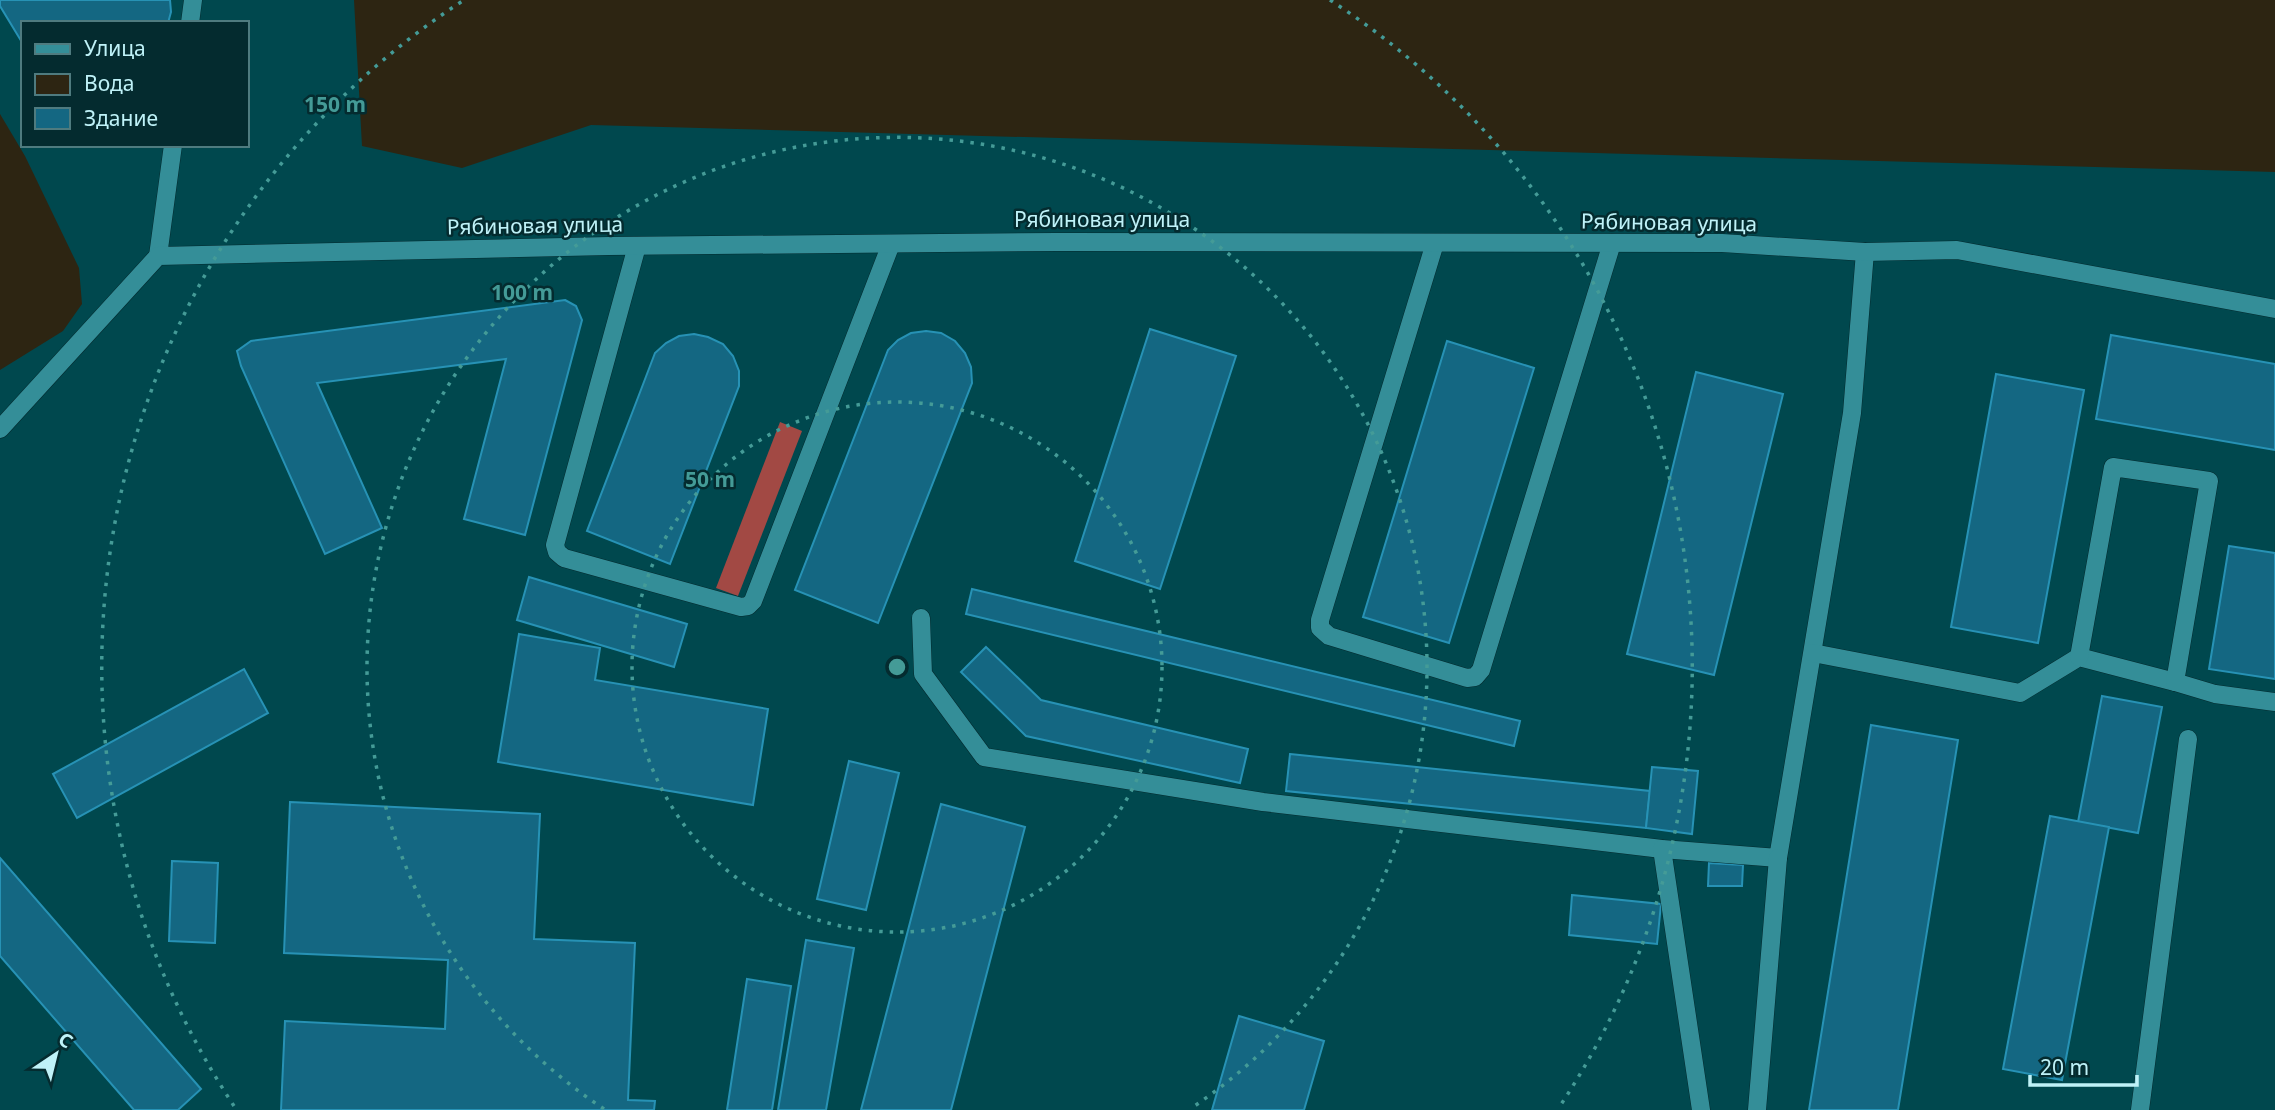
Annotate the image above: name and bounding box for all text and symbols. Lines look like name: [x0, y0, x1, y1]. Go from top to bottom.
legend: [21, 21, 248, 147]
text: Улица: [84, 34, 146, 62]
text: Вода: [84, 69, 134, 97]
text: 150 m: [304, 90, 366, 118]
text: Здание: [84, 104, 158, 132]
street label: Рябиновая улица: [1014, 205, 1190, 233]
street label: Рябиновая улица: [1581, 206, 1757, 238]
street label: Рябиновая улица: [447, 209, 623, 241]
text: 100 m: [491, 278, 553, 306]
text: 50 m: [685, 465, 735, 493]
centre of rings: [885, 655, 909, 679]
north arrow: [21, 1019, 91, 1089]
text: С: [53, 1026, 78, 1054]
scale bar: [2030, 1044, 2137, 1088]
text: 20 m: [2040, 1053, 2089, 1081]

